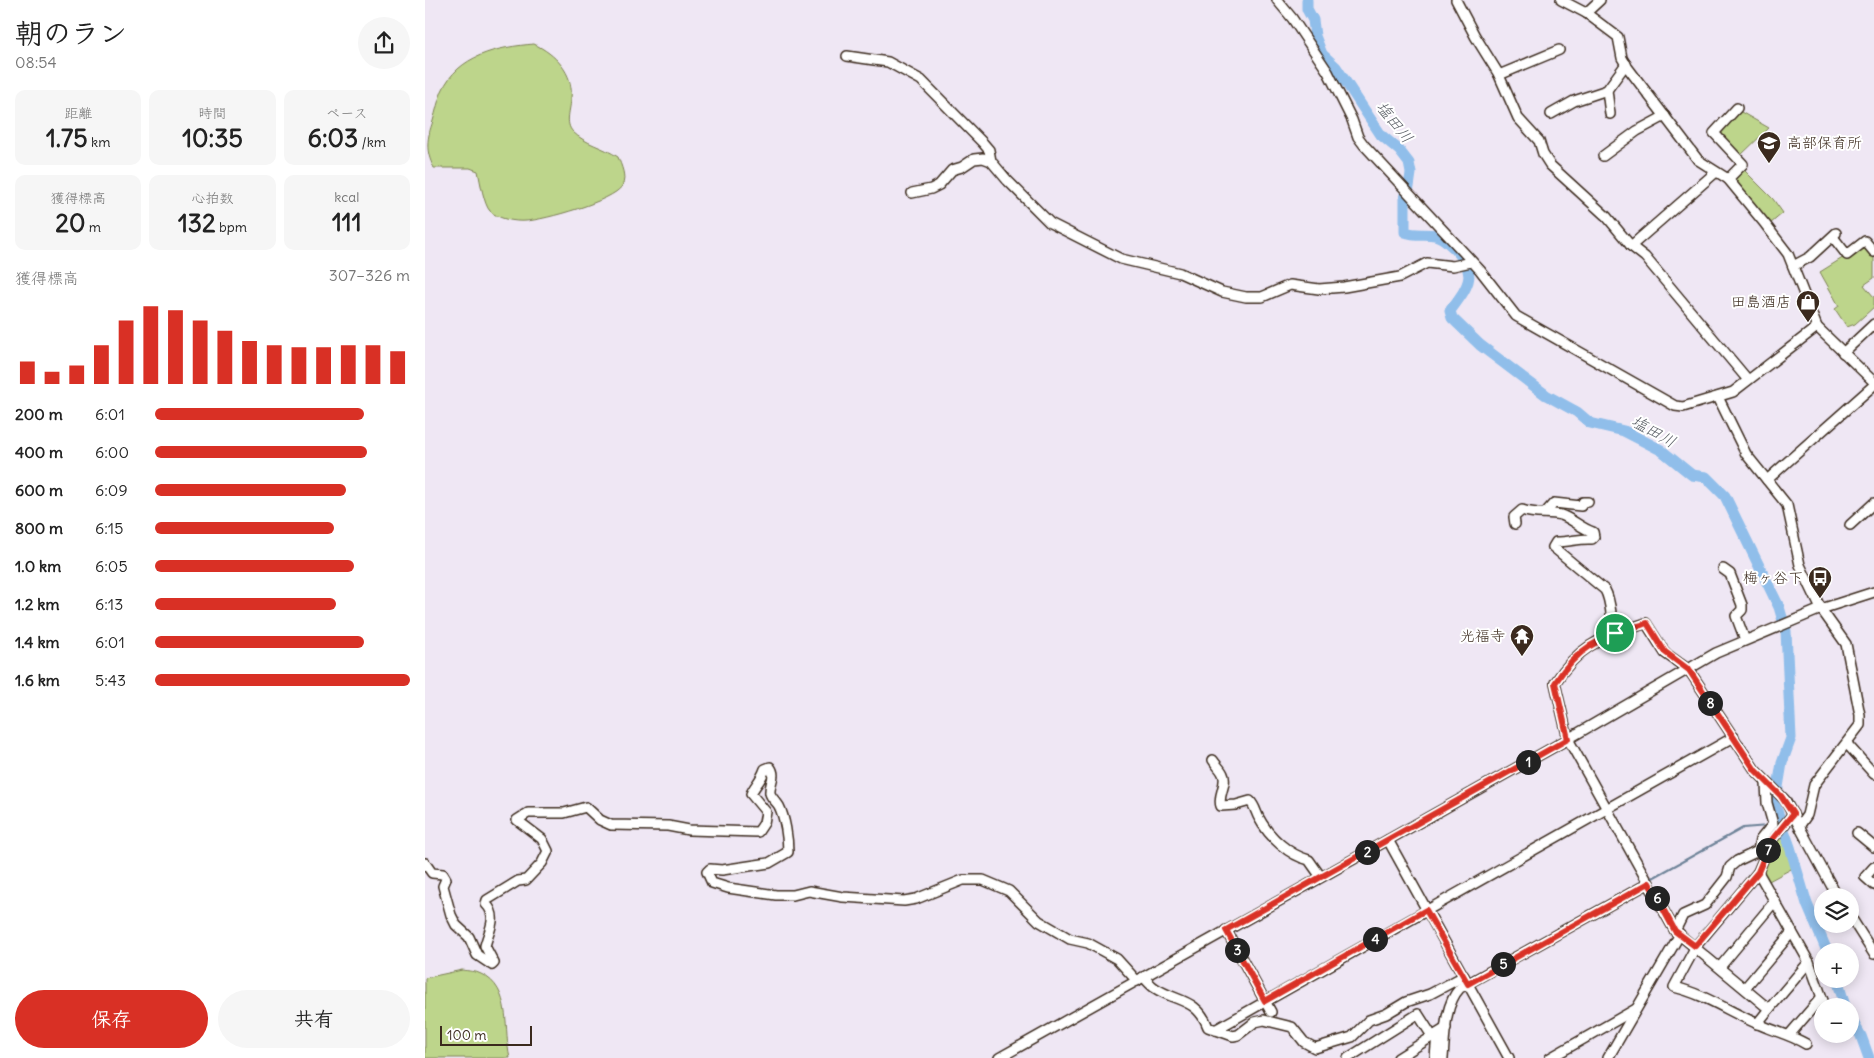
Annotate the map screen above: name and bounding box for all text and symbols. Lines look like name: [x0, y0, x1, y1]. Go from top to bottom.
text: 朝のラン: [15, 15, 127, 51]
button: share: [358, 17, 410, 69]
text: 08:54: [15, 52, 57, 72]
water label: 塩田川: [1372, 97, 1418, 147]
text: 距離: [64, 104, 92, 122]
text: 時間: [198, 104, 226, 122]
text: ペース: [326, 104, 367, 122]
text: 1.75: [46, 122, 88, 154]
text: 10:35: [182, 122, 243, 154]
text: 6:03: [308, 122, 358, 154]
school or university icon: 高部保育所: [1756, 130, 1782, 164]
text: km: [88, 133, 110, 151]
text: /km: [358, 133, 386, 151]
place label: 高部保育所: [1787, 133, 1862, 152]
text: kcal: [334, 188, 359, 206]
text: 獲得標高: [50, 189, 106, 207]
text: 心拍数: [191, 189, 233, 207]
text: 111: [332, 206, 362, 238]
text: 20: [55, 207, 85, 239]
text: 132: [178, 207, 216, 239]
text: m: [85, 218, 101, 236]
text: bpm: [216, 218, 247, 236]
text: 307–326 m: [329, 265, 410, 285]
text: 獲得標高: [15, 268, 79, 288]
shop icon: 田島酒店: [1795, 289, 1821, 323]
place label: 田島酒店: [1731, 292, 1791, 311]
text: 200 m: [15, 404, 63, 424]
text: 6:01: [95, 404, 125, 424]
water label: 塩田川: [1628, 411, 1680, 451]
text: 400 m: [15, 442, 63, 462]
text: 6:00: [95, 442, 129, 462]
text: 600 m: [15, 480, 63, 500]
text: 6:09: [95, 480, 128, 500]
text: 800 m: [15, 518, 63, 538]
text: 6:15: [95, 518, 123, 538]
text: 1.0 km: [15, 556, 61, 576]
text: 6:05: [95, 556, 128, 576]
bus stop icon: 梅ヶ谷下: [1807, 565, 1833, 599]
place label: 梅ヶ谷下: [1743, 568, 1803, 587]
text: 1.2 km: [15, 594, 59, 614]
text: 6:13: [95, 594, 123, 614]
pin: [1594, 612, 1636, 654]
icon: arrive: [1601, 619, 1629, 647]
temple icon: 光福寺: [1509, 623, 1535, 657]
place label: 光福寺: [1460, 626, 1505, 645]
text: 1.4 km: [15, 632, 60, 652]
text: 6:01: [95, 632, 125, 652]
text: 1.6 km: [15, 670, 60, 690]
text: 5:43: [95, 670, 126, 690]
pin: 8: [1697, 690, 1723, 716]
text: 8: [1706, 694, 1715, 712]
pin: 1: [1515, 750, 1541, 774]
text: 1: [1526, 753, 1531, 771]
pin: 7: [1755, 838, 1781, 862]
pin: 2: [1355, 840, 1379, 864]
text: 7: [1765, 841, 1772, 859]
text: 2: [1364, 843, 1371, 861]
pin: 6: [1645, 886, 1669, 910]
map controls: [1814, 888, 1859, 1043]
button: layers: [1814, 888, 1859, 933]
text: 6: [1653, 889, 1662, 907]
pin: 4: [1363, 926, 1387, 952]
text: 4: [1371, 930, 1380, 948]
pin: 3: [1225, 938, 1249, 962]
text: 3: [1234, 941, 1241, 959]
button: +: [1814, 943, 1859, 988]
pin: 5: [1491, 952, 1515, 976]
text: 5: [1499, 955, 1508, 973]
button: 保存: [15, 990, 208, 1048]
button: 共有: [218, 990, 410, 1048]
button: −: [1814, 998, 1859, 1043]
scale bar: [440, 1023, 533, 1046]
text: 100 m: [447, 1026, 487, 1044]

